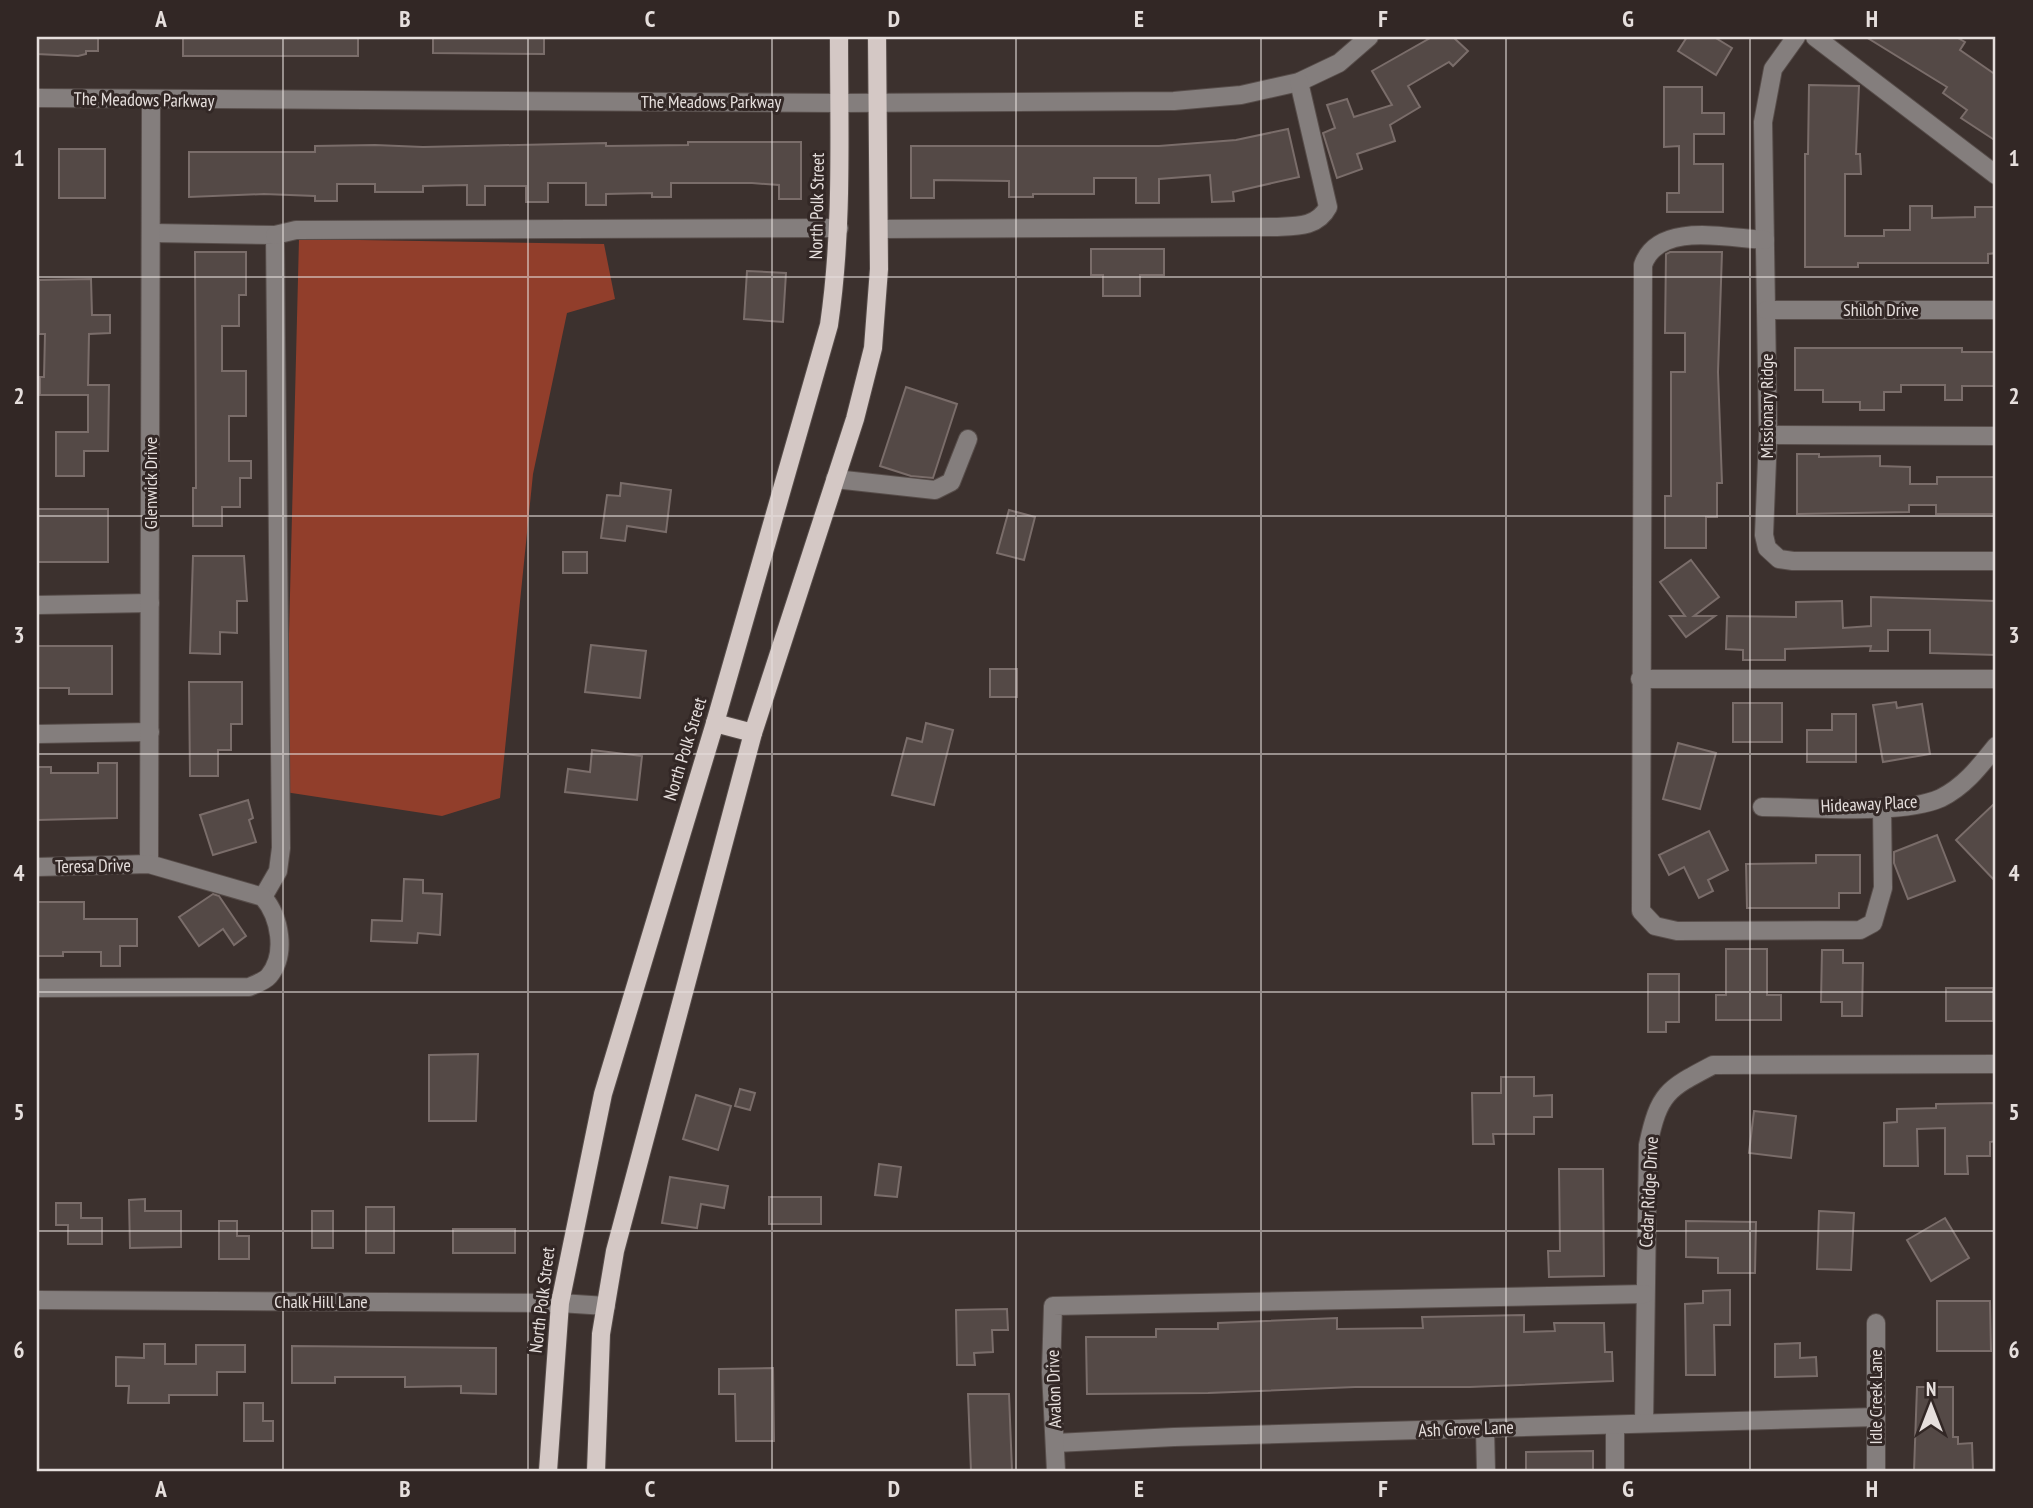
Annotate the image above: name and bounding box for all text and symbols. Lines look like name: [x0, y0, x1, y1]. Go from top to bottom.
text: A: [154, 4, 167, 33]
text: B: [399, 4, 411, 33]
text: C: [645, 4, 656, 33]
text: D: [888, 4, 900, 33]
text: E: [1134, 4, 1144, 33]
text: F: [1378, 4, 1388, 33]
text: G: [1622, 4, 1634, 33]
text: H: [1866, 4, 1878, 33]
street label: The Meadows Parkway: [74, 87, 215, 112]
street label: The Meadows Parkway: [641, 90, 782, 113]
text: 1: [14, 143, 25, 172]
text: 1: [2009, 143, 2020, 172]
street label: North Polk Street: [804, 152, 829, 260]
street label: Shiloh Drive: [1843, 298, 1919, 321]
street label: Missionary Ridge: [1755, 354, 1778, 458]
text: 2: [14, 381, 25, 410]
text: 2: [2009, 381, 2020, 410]
street label: Glenwick Drive: [139, 437, 162, 529]
text: 3: [14, 620, 25, 649]
text: 3: [2009, 620, 2020, 649]
street label: North Polk Street: [658, 694, 711, 803]
street label: Hideaway Place: [1820, 789, 1918, 818]
street label: Teresa Drive: [55, 853, 131, 878]
text: 4: [14, 858, 25, 887]
text: 4: [2009, 858, 2020, 887]
text: 5: [14, 1097, 25, 1126]
text: 5: [2009, 1097, 2020, 1126]
street label: Cedar Ridge Drive: [1634, 1136, 1663, 1248]
street label: North Polk Street: [524, 1246, 559, 1354]
street label: Chalk Hill Lane: [274, 1290, 368, 1313]
text: 6: [14, 1335, 25, 1364]
text: 6: [2009, 1335, 2020, 1364]
street label: Avalon Drive: [1041, 1349, 1066, 1429]
street label: Idle Creek Lane: [1864, 1349, 1887, 1445]
north arrow: [1896, 1372, 1966, 1442]
text: N: [1926, 1377, 1936, 1401]
street label: Ash Grove Lane: [1418, 1415, 1514, 1442]
text: A: [154, 1474, 167, 1503]
text: B: [399, 1474, 411, 1503]
text: C: [645, 1474, 656, 1503]
text: D: [888, 1474, 900, 1503]
text: E: [1134, 1474, 1144, 1503]
text: F: [1378, 1474, 1388, 1503]
text: G: [1622, 1474, 1634, 1503]
text: H: [1866, 1474, 1878, 1503]

